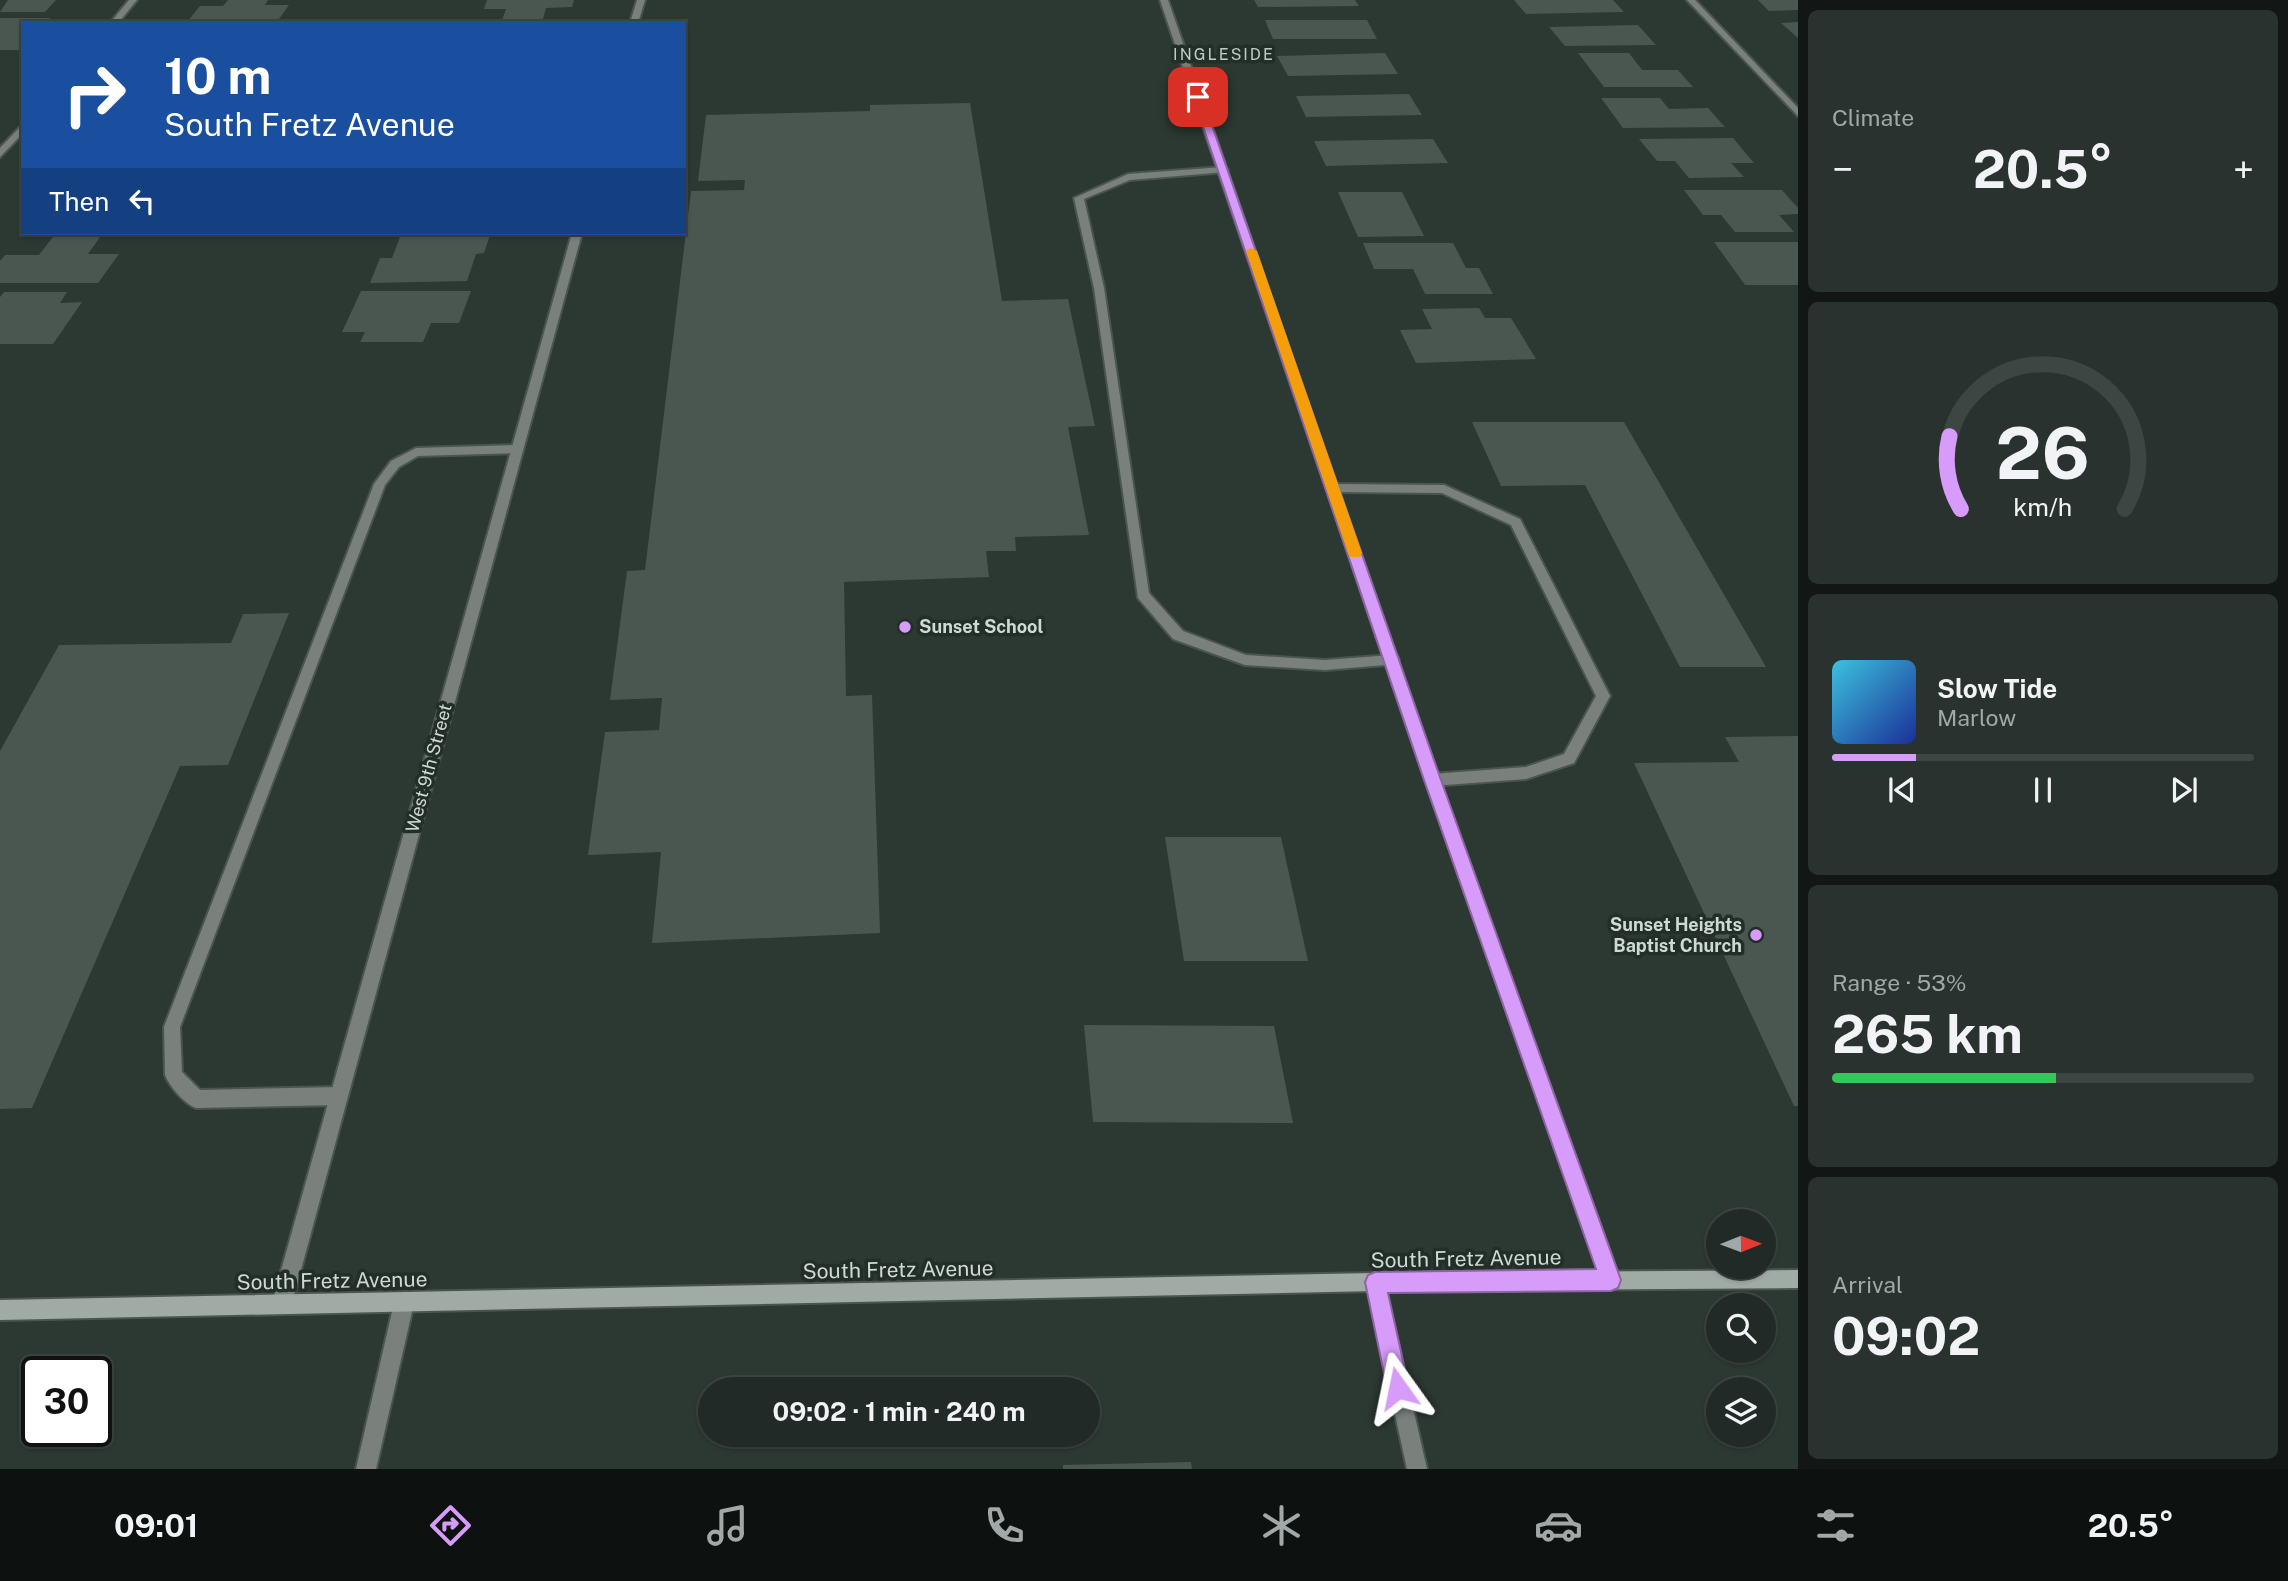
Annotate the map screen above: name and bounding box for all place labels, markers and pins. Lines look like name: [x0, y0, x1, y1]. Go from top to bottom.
pin: [1168, 67, 1228, 127]
place label: Sunset School: [919, 616, 1043, 637]
marker: Sunset School: [897, 619, 913, 635]
place label: Sunset Heights Baptist Church: [1610, 914, 1742, 956]
marker: Sunset Heights Baptist Church: [1748, 927, 1764, 943]

